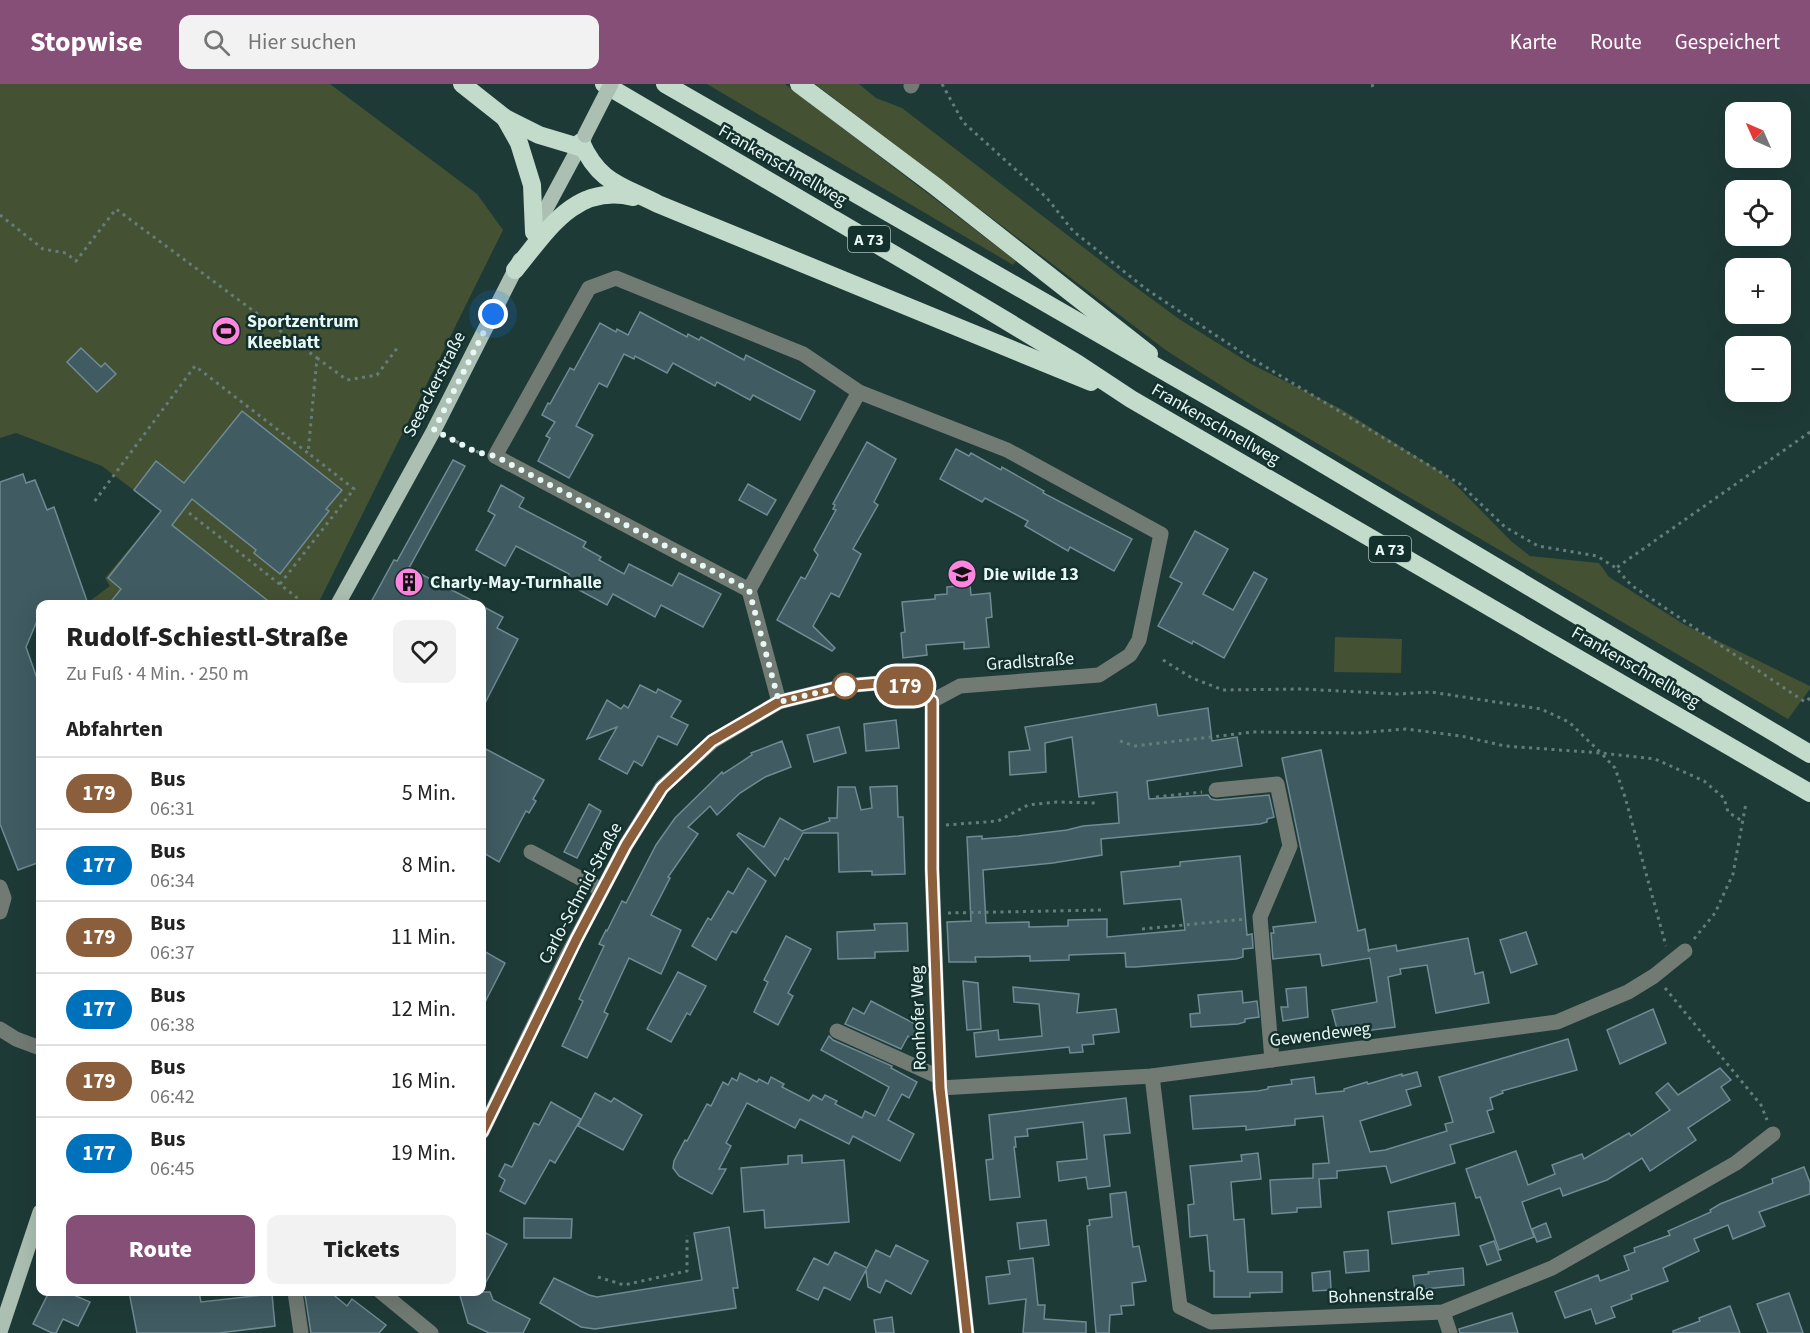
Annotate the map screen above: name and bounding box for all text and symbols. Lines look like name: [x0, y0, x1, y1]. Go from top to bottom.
search box: [179, 15, 599, 69]
text: Stopwise: [30, 22, 143, 62]
icon: search: [200, 26, 233, 59]
text: Hier suchen: [248, 26, 357, 58]
text: Karte: [1510, 27, 1557, 57]
text: Route: [1590, 27, 1642, 57]
text: Gespeichert: [1675, 27, 1780, 57]
north arrow: [1725, 102, 1791, 168]
map controls: [1725, 102, 1791, 402]
street label: Frankenschnellweg: [714, 118, 852, 212]
button: locate: [1725, 180, 1791, 246]
road number: A 73: [848, 226, 890, 252]
button: +: [1725, 258, 1791, 324]
your location: [478, 299, 508, 329]
place label: Sportzentrum Kleeblatt: [247, 309, 359, 355]
sports icon: Sportzentrum Kleeblatt: [210, 315, 242, 347]
street label: Seeackerstraße: [397, 327, 472, 441]
button: −: [1725, 336, 1791, 402]
street label: Frankenschnellweg: [1147, 377, 1285, 471]
road number: A 73: [1369, 536, 1411, 562]
school or university icon: Die wilde 13: [946, 558, 978, 590]
place label: Die wilde 13: [983, 562, 1079, 587]
building icon: Charly-May-Turnhalle: [393, 566, 425, 598]
place label: Charly-May-Turnhalle: [430, 570, 602, 595]
text: Rudolf-Schiestl-Straße: [66, 617, 348, 657]
button: heart: [393, 620, 456, 683]
street label: Frankenschnellweg: [1567, 620, 1705, 714]
street label: Gradlstraße: [985, 646, 1075, 677]
text: Zu Fuß · 4 Min. · 250 m: [66, 660, 249, 688]
line badge: 179: [870, 666, 940, 706]
text: 179: [888, 671, 922, 701]
unlabelled marker: [832, 673, 858, 699]
text: Abfahrten: [66, 713, 163, 745]
text: Bus: [150, 763, 186, 795]
text: 5 Min.: [402, 777, 456, 809]
text: 179: [82, 778, 116, 808]
text: 06:31: [150, 795, 195, 823]
street label: Carlo-Schmid-Straße: [533, 818, 628, 968]
text: Bus: [150, 835, 186, 867]
text: 8 Min.: [402, 849, 456, 881]
text: 177: [82, 850, 116, 880]
text: 06:34: [150, 867, 195, 895]
text: Bus: [150, 907, 186, 939]
text: 11 Min.: [391, 921, 456, 953]
text: 179: [82, 922, 116, 952]
text: 06:37: [150, 939, 195, 967]
street label: Ronhofer Weg: [904, 965, 933, 1071]
text: Bus: [150, 979, 186, 1011]
text: 12 Min.: [391, 993, 456, 1025]
text: 177: [82, 994, 116, 1024]
text: 06:38: [150, 1011, 195, 1039]
street label: Gewendeweg: [1268, 1016, 1372, 1053]
text: Bus: [150, 1051, 186, 1083]
text: 16 Min.: [391, 1065, 456, 1097]
text: 179: [82, 1066, 116, 1096]
text: 06:42: [150, 1083, 195, 1111]
text: Bus: [150, 1123, 186, 1155]
text: 19 Min.: [391, 1137, 456, 1169]
text: 177: [82, 1138, 116, 1168]
text: 06:45: [150, 1155, 195, 1183]
button: Route: [66, 1215, 255, 1284]
button: Tickets: [267, 1215, 456, 1284]
street label: Bohnenstraße: [1328, 1281, 1435, 1310]

